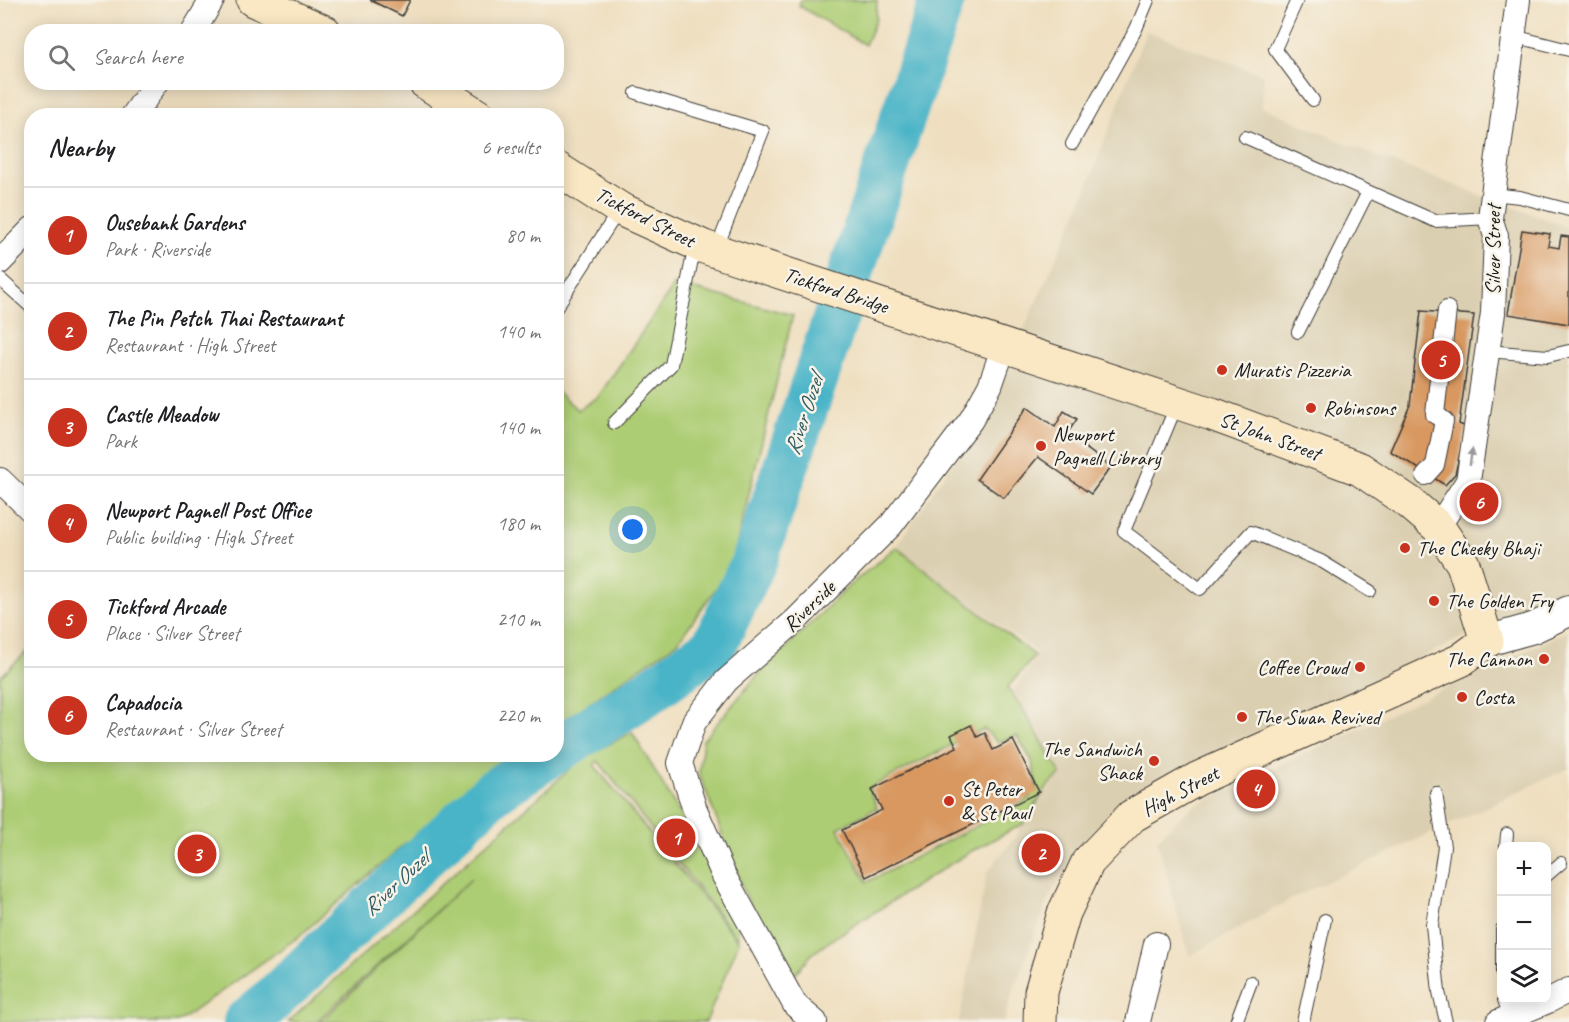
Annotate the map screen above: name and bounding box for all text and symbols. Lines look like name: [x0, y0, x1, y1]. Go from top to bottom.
search box: [24, 24, 564, 90]
icon: search: [45, 41, 78, 74]
text: Search here: [93, 43, 183, 71]
text: Nearby: [48, 131, 113, 164]
text: 6 results: [481, 135, 540, 160]
street label: Tickford Street: [591, 181, 701, 254]
street label: Silver Street: [1480, 202, 1506, 295]
text: Ousebank Gardens: [105, 209, 245, 237]
text: 1: [63, 223, 72, 248]
text: 80 m: [506, 223, 540, 248]
text: Park · Riverside: [105, 237, 210, 262]
street label: Tickford Bridge: [781, 261, 893, 320]
text: The Pin Petch Thai Restaurant: [105, 305, 343, 333]
text: 2: [63, 319, 72, 344]
text: 140 m: [497, 319, 540, 344]
text: Restaurant · High Street: [105, 333, 275, 358]
pin: 5: [1422, 338, 1460, 382]
place label: Muratis Pizzeria: [1234, 357, 1352, 383]
marker: Muratis Pizzeria: [1215, 363, 1229, 377]
water label: River Ouzel: [778, 366, 832, 458]
place label: Robinsons: [1323, 395, 1397, 421]
text: Castle Meadow: [105, 401, 218, 429]
marker: Robinsons: [1304, 401, 1318, 415]
street label: St John Street: [1216, 406, 1327, 467]
text: 3: [63, 415, 72, 440]
text: 140 m: [497, 415, 540, 440]
place label: Newport Pagnell Library: [1053, 421, 1162, 471]
text: Park: [105, 429, 137, 454]
marker: Newport Pagnell Library: [1034, 439, 1048, 453]
one-way arrow: [1467, 447, 1476, 466]
pin: 6: [1460, 480, 1498, 524]
text: Newport Pagnell Post Office: [105, 497, 311, 525]
text: 4: [63, 511, 72, 536]
text: 180 m: [497, 511, 540, 536]
your location: [618, 515, 647, 544]
text: Public building · High Street: [105, 525, 293, 550]
place label: The Cheeky Bhaji: [1417, 535, 1543, 561]
marker: The Cheeky Bhaji: [1398, 541, 1412, 555]
street label: Riverside: [777, 573, 842, 637]
place label: The Golden Fry: [1446, 588, 1555, 614]
text: Tickford Arcade: [105, 593, 225, 621]
marker: The Golden Fry: [1427, 594, 1441, 608]
text: 5: [63, 607, 72, 632]
text: 210 m: [497, 607, 540, 632]
text: Place · Silver Street: [105, 621, 240, 646]
place label: The Cannon: [1446, 646, 1533, 672]
marker: The Cannon: [1537, 652, 1551, 666]
place label: Coffee Crowd: [1257, 654, 1351, 680]
marker: Coffee Crowd: [1353, 660, 1367, 674]
place label: Costa: [1474, 684, 1515, 710]
text: Capadocia: [105, 689, 181, 717]
marker: Costa: [1455, 690, 1469, 704]
text: 6: [63, 703, 72, 728]
text: 220 m: [497, 703, 540, 728]
place label: The Swan Revived: [1254, 704, 1383, 730]
marker: The Swan Revived: [1235, 710, 1249, 724]
text: Restaurant · Silver Street: [105, 717, 282, 742]
place label: The Sandwich Shack: [1042, 736, 1143, 786]
marker: The Sandwich Shack: [1147, 754, 1161, 768]
street label: High Street: [1137, 759, 1225, 822]
pin: 4: [1236, 766, 1276, 812]
place label: St Peter & St Paul: [961, 776, 1034, 826]
marker: St Peter & St Paul: [942, 794, 956, 808]
pin: 1: [656, 816, 696, 860]
pin: 2: [1022, 830, 1060, 876]
pin: 3: [178, 832, 216, 876]
water label: River Ouzel: [357, 841, 440, 922]
map controls: [1497, 842, 1551, 1004]
button: +: [1497, 842, 1551, 896]
button: −: [1497, 896, 1551, 950]
button: layers: [1497, 950, 1551, 1004]

